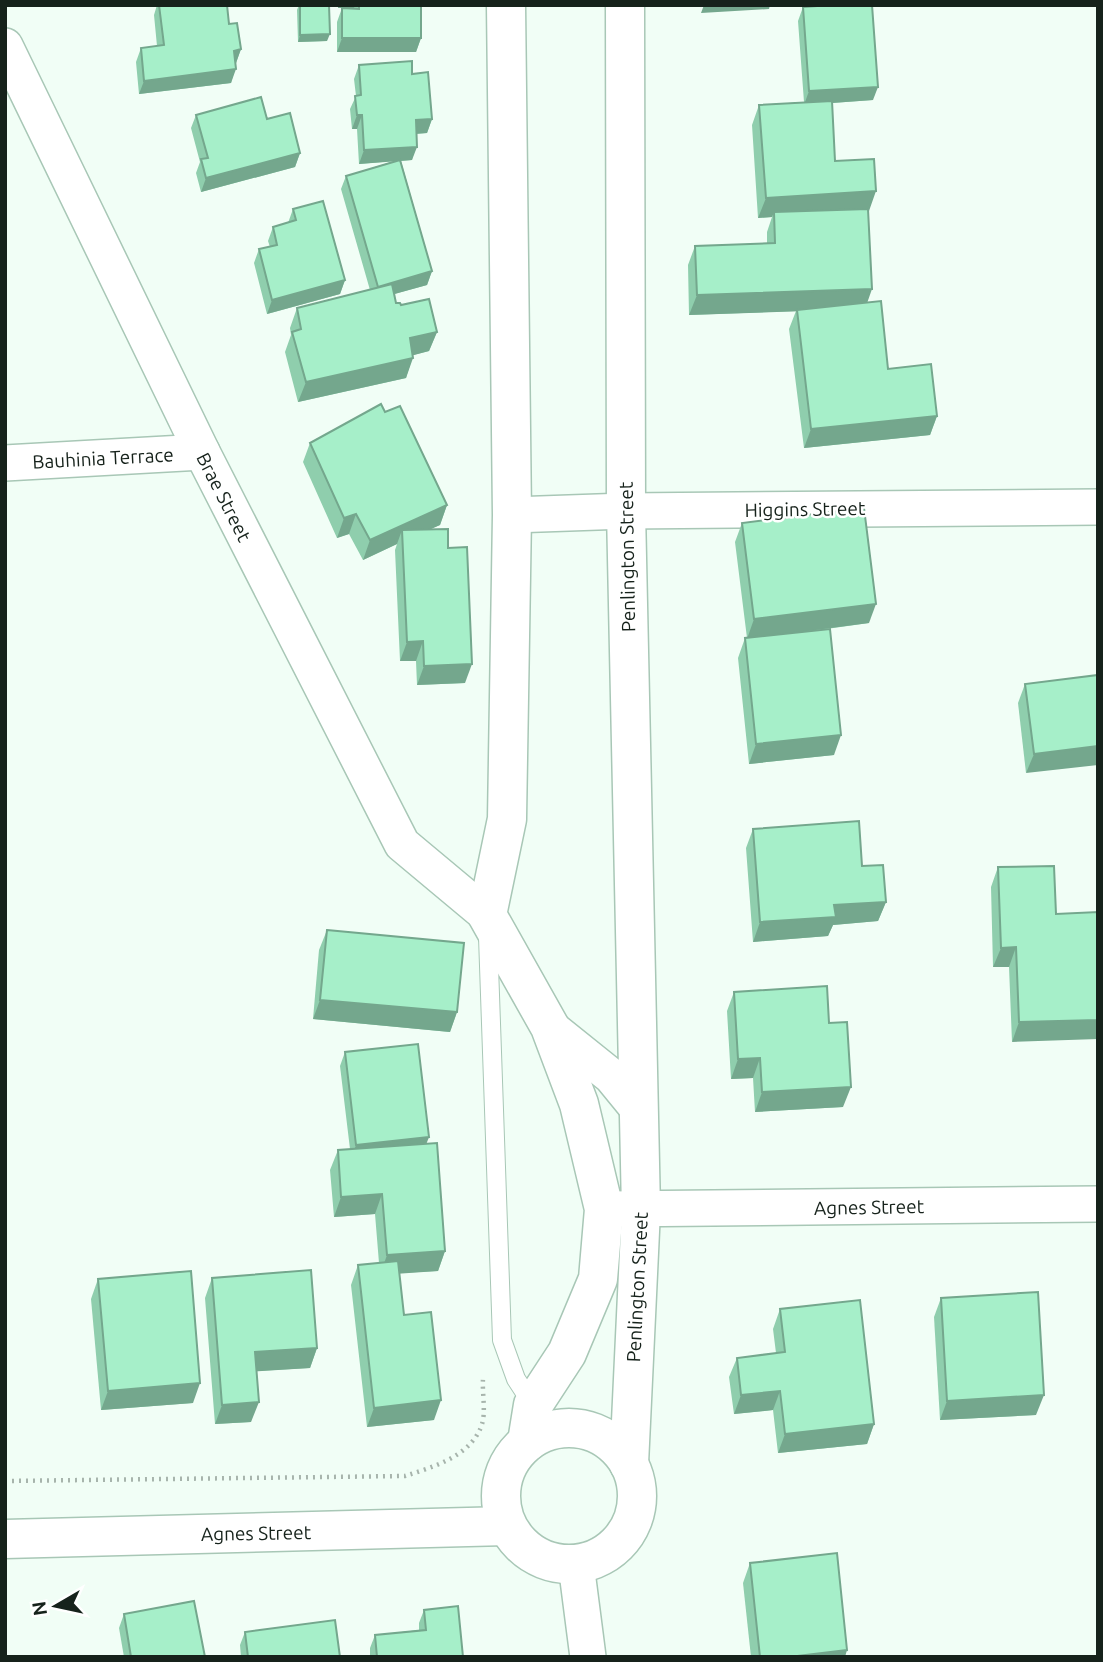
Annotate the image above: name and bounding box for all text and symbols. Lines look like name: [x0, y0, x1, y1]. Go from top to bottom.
street label: Bauhinia Terrace: [32, 443, 174, 473]
street label: Brae Street: [192, 449, 256, 546]
street label: Penlington Street: [615, 481, 639, 632]
street label: Higgins Street: [744, 497, 866, 521]
street label: Agnes Street: [814, 1195, 925, 1219]
street label: Penlington Street: [622, 1211, 652, 1363]
street label: Agnes Street: [201, 1521, 312, 1545]
north arrow: [21, 1571, 91, 1641]
text: N: [27, 1600, 51, 1617]

